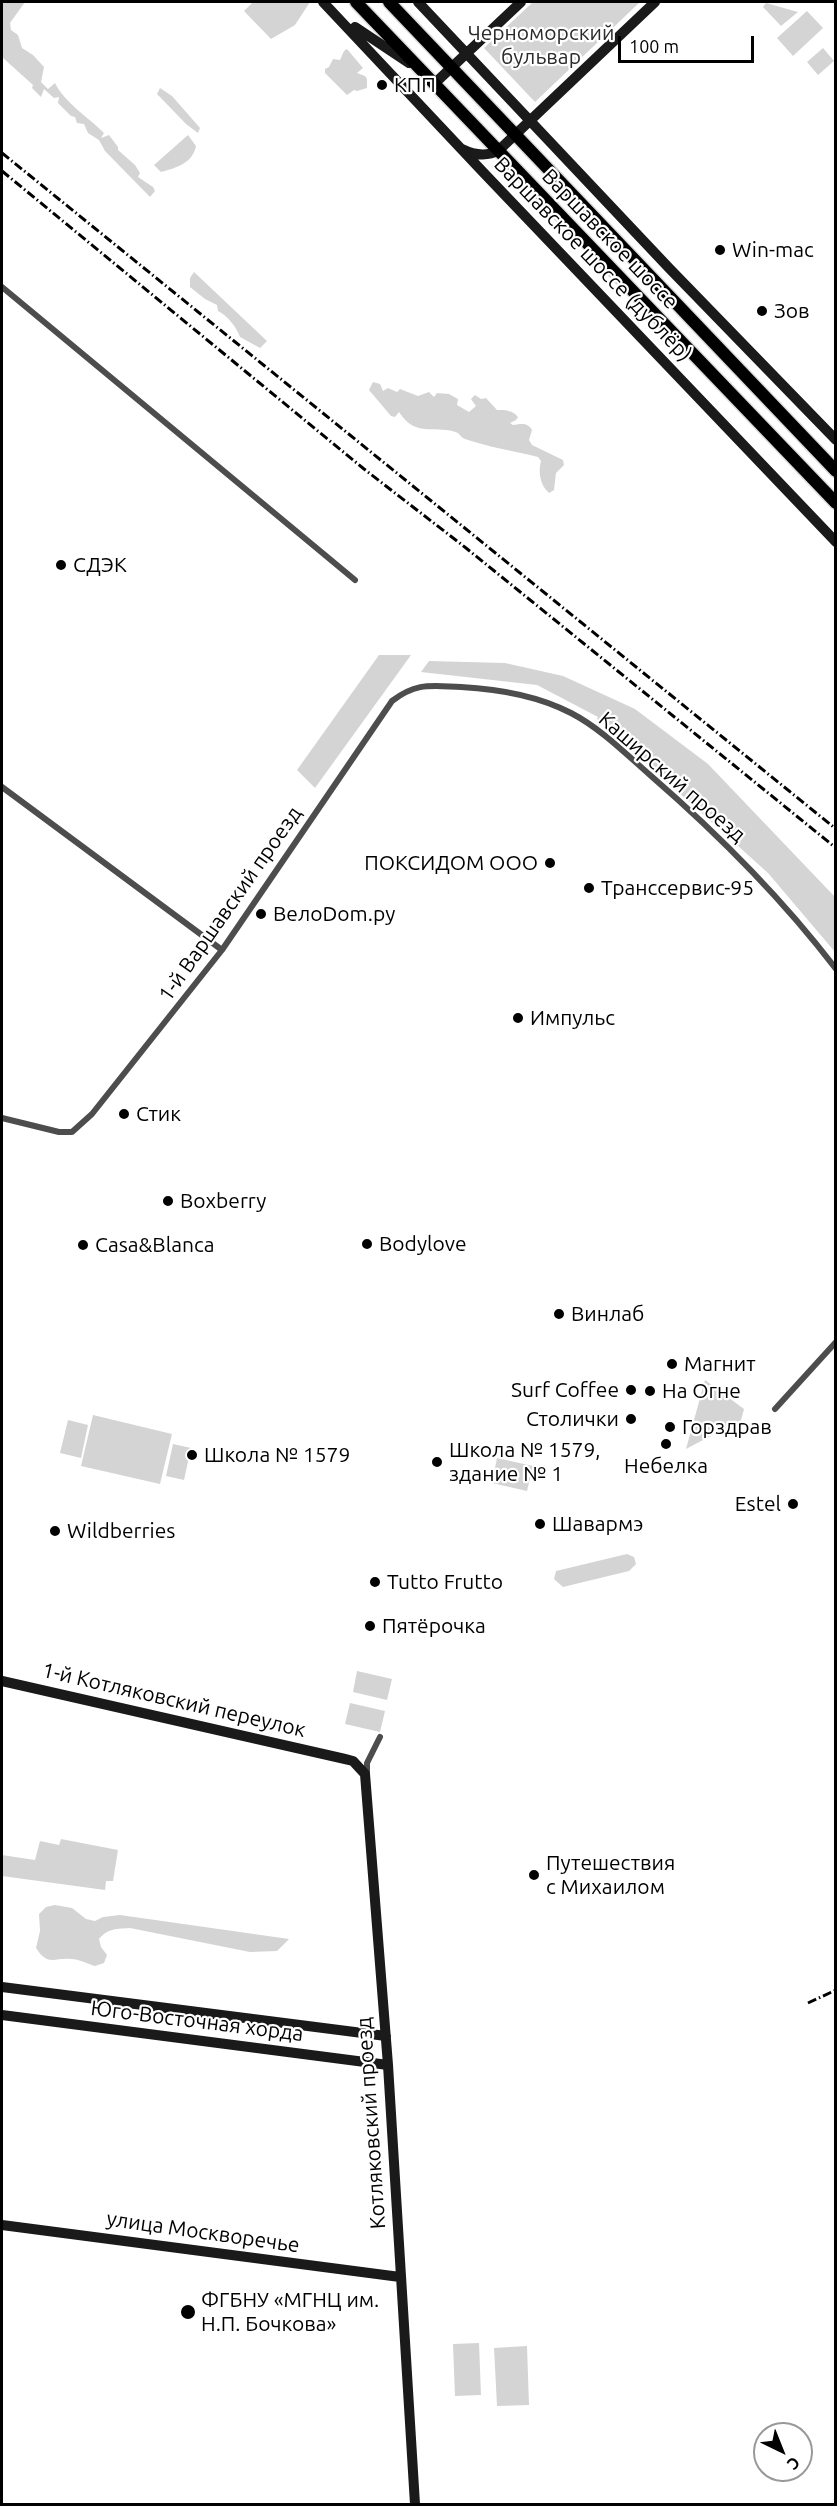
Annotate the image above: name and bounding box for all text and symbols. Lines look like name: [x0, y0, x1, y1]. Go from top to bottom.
park label: Черноморский бульвар: [468, 20, 614, 70]
scale bar: [621, 24, 758, 62]
text: 100 m: [629, 36, 679, 56]
place label: КПП: [394, 72, 436, 98]
marker: КПП: [375, 78, 389, 92]
street label: Варшавское шоссе (дублёр): [489, 152, 697, 366]
street label: Варшавское шоссе: [537, 164, 683, 314]
place label: Win-mac: [732, 237, 814, 263]
marker: Win-mac: [713, 243, 727, 257]
place label: Зов: [774, 298, 810, 324]
marker: Зов: [755, 304, 769, 318]
place label: СДЭК: [73, 552, 127, 578]
marker: СДЭК: [54, 558, 68, 572]
street label: Каширский проезд: [593, 706, 751, 848]
street label: 1-й Варшавский проезд: [153, 802, 307, 1006]
place label: ПОКСИДОМ ООО: [364, 850, 538, 876]
marker: ПОКСИДОМ ООО: [543, 856, 557, 870]
place label: Транссервис-95: [601, 875, 754, 901]
marker: Транссервис-95: [582, 881, 596, 895]
place label: ВелоDom.ру: [273, 901, 395, 927]
marker: ВелоDom.ру: [254, 907, 268, 921]
place label: Импульс: [530, 1005, 615, 1031]
marker: Импульс: [511, 1011, 525, 1025]
place label: Стик: [136, 1101, 181, 1127]
marker: Стик: [117, 1107, 131, 1121]
place label: Boxberry: [180, 1188, 266, 1214]
marker: Boxberry: [161, 1194, 175, 1208]
place label: Bodylove: [379, 1231, 467, 1257]
place label: Casa&Blanca: [95, 1232, 214, 1258]
marker: Bodylove: [360, 1237, 374, 1251]
marker: Casa&Blanca: [76, 1238, 90, 1252]
place label: Винлаб: [571, 1301, 644, 1327]
marker: Винлаб: [552, 1307, 566, 1321]
place label: Магнит: [684, 1351, 756, 1377]
marker: Магнит: [665, 1357, 679, 1371]
place label: Surf Coffee: [511, 1377, 619, 1403]
place label: На Огне: [662, 1378, 741, 1404]
marker: Surf Coffee: [624, 1383, 638, 1397]
marker: На Огне: [643, 1384, 657, 1398]
place label: Столички: [526, 1406, 619, 1432]
marker: Столички: [624, 1412, 638, 1426]
place label: Горздрав: [682, 1414, 772, 1440]
marker: Горздрав: [663, 1420, 677, 1434]
place label: Школа № 1579, здание № 1: [449, 1437, 600, 1487]
marker: Небелка: [659, 1437, 673, 1451]
place label: Школа № 1579: [204, 1442, 350, 1468]
marker: Школа № 1579: [185, 1448, 199, 1462]
place label: Небелка: [624, 1453, 708, 1479]
marker: Школа № 1579, здание № 1: [430, 1455, 444, 1469]
place label: Estel: [735, 1491, 781, 1517]
marker: Estel: [786, 1497, 800, 1511]
place label: Шавармэ: [552, 1511, 643, 1537]
marker: Шавармэ: [533, 1517, 547, 1531]
place label: Wildberries: [67, 1518, 175, 1544]
marker: Wildberries: [48, 1524, 62, 1538]
place label: Tutto Frutto: [387, 1569, 503, 1595]
marker: Tutto Frutto: [368, 1575, 382, 1589]
place label: Пятёрочка: [382, 1613, 486, 1639]
marker: Пятёрочка: [363, 1619, 377, 1633]
street label: 1-й Котляковский переулок: [40, 1657, 308, 1743]
place label: Путешествия с Михаилом: [546, 1850, 675, 1900]
marker: Путешествия с Михаилом: [527, 1868, 541, 1882]
street label: Юго-Восточная хорда: [89, 1995, 305, 2047]
street label: Котляковский проезд: [351, 2016, 391, 2230]
street label: улица Москворечье: [105, 2206, 301, 2258]
place label: ФГБНУ «МГНЦ им. Н.П. Бочкова»: [201, 2287, 379, 2337]
marker: ФГБНУ «МГНЦ им. Н.П. Бочкова»: [179, 2303, 197, 2321]
north arrow: [753, 2422, 813, 2482]
text: С: [784, 2454, 804, 2474]

